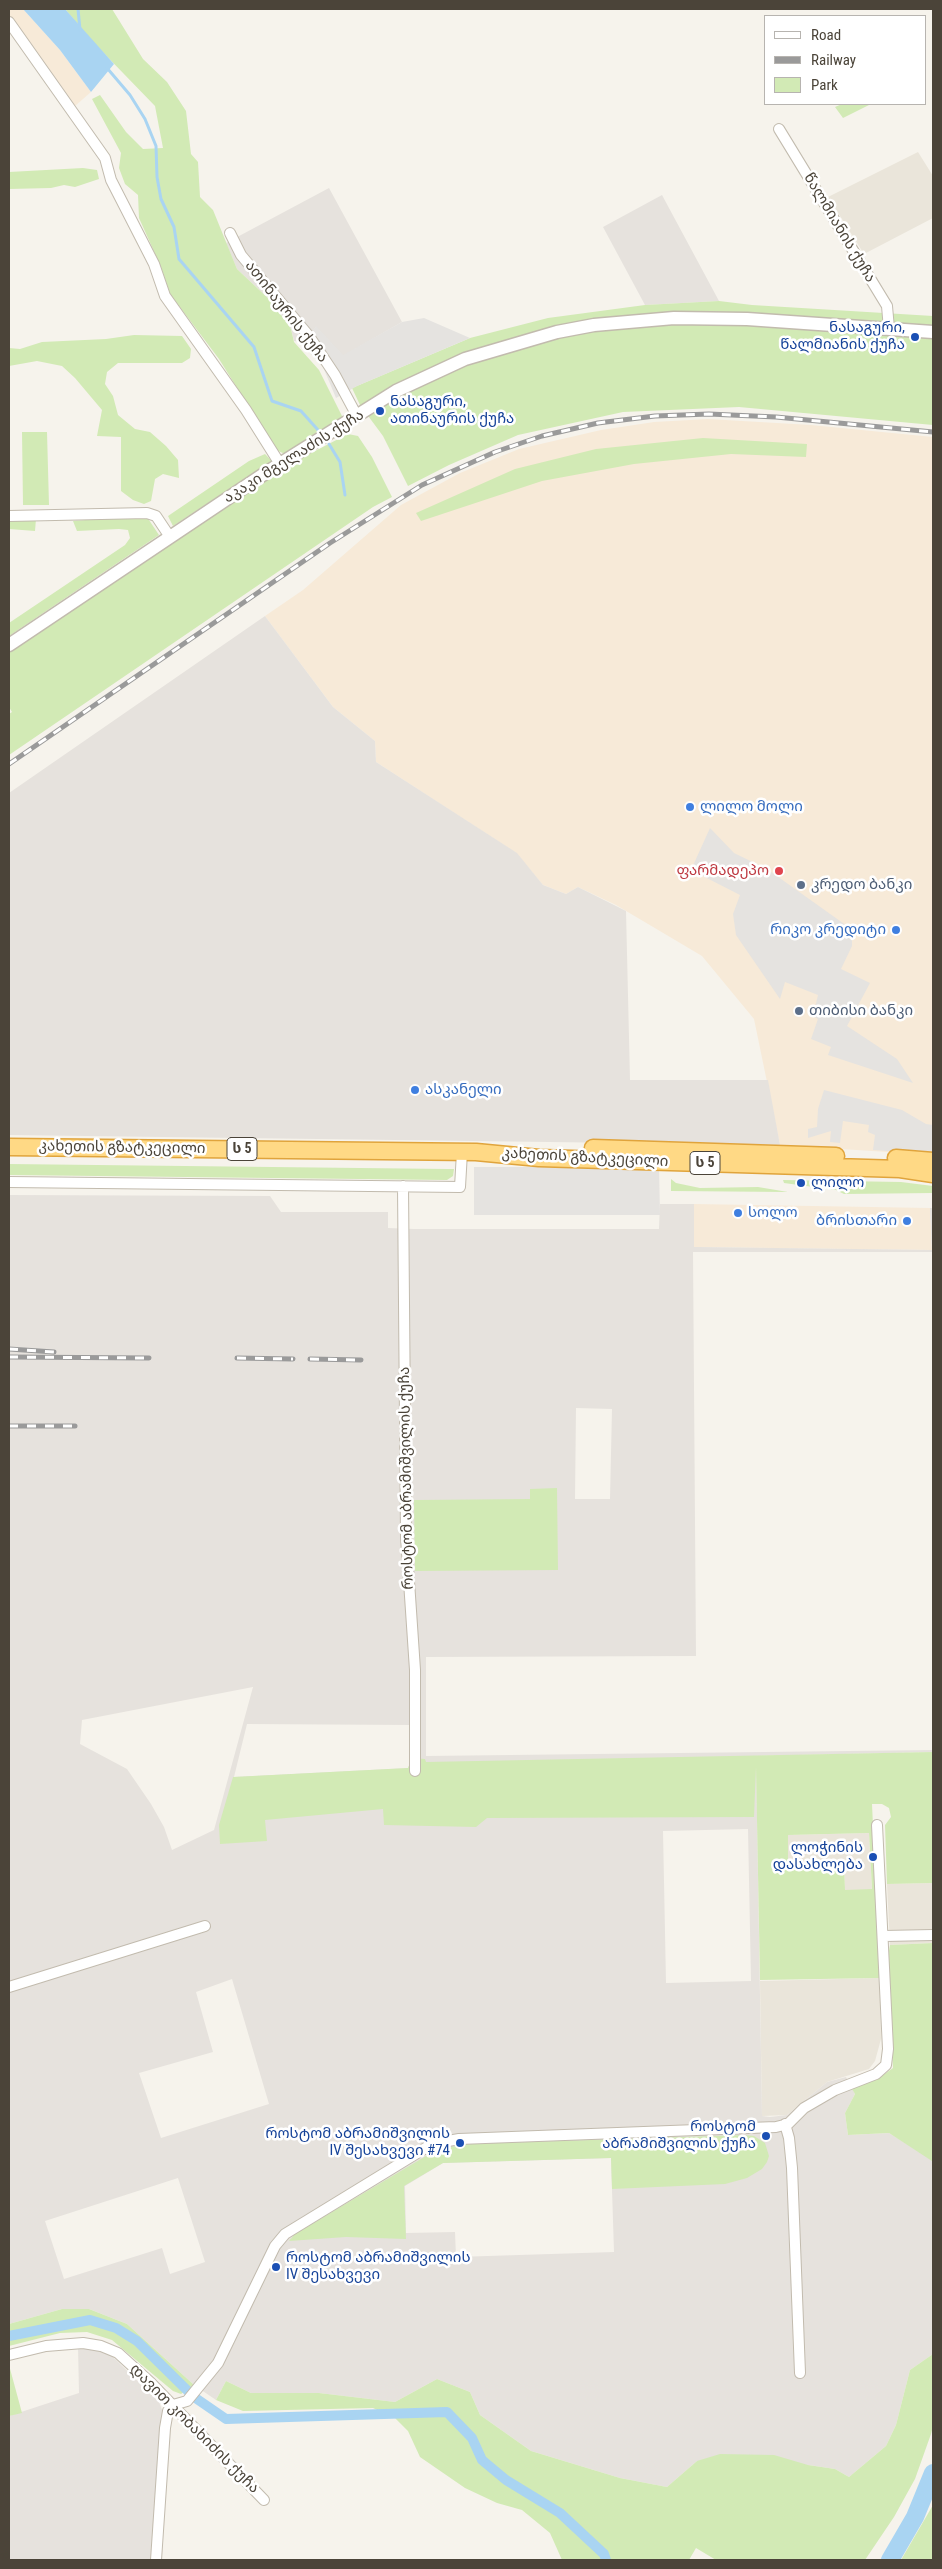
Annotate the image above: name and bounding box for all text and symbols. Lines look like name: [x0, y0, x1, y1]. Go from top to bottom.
legend: [764, 15, 927, 105]
text: Road: [811, 26, 841, 44]
text: Railway: [811, 51, 856, 69]
text: Park: [811, 76, 838, 94]
street label: წალმიანის ქუჩა: [799, 170, 879, 286]
street label: ათინაურის ქუჩა: [241, 257, 331, 367]
place label: ნასაგური, წალმიანის ქუჩა: [780, 319, 905, 354]
marker: ნასაგური, წალმიანის ქუჩა: [909, 331, 921, 343]
place label: ნასაგური, ათინაურის ქუჩა: [390, 393, 514, 428]
marker: ნასაგური, ათინაურის ქუჩა: [374, 405, 386, 417]
street label: აკაკი მგელაძის ქუჩა: [221, 406, 367, 508]
place label: ლილო მოლი: [700, 798, 803, 816]
marker: ლილო მოლი: [684, 801, 696, 813]
place label: ფარმადეპო: [676, 862, 769, 880]
marker: ფარმადეპო: [773, 865, 785, 877]
place label: კრედო ბანკი: [811, 876, 912, 894]
marker: კრედო ბანკი: [795, 879, 807, 891]
place label: რიკო კრედიტი: [770, 921, 886, 939]
marker: რიკო კრედიტი: [890, 924, 902, 936]
place label: თიბისი ბანკი: [809, 1002, 913, 1020]
marker: თიბისი ბანკი: [793, 1005, 805, 1017]
place label: ასკანელი: [425, 1081, 502, 1099]
marker: ასკანელი: [409, 1084, 421, 1096]
street label: კახეთის გზატკეცილი: [38, 1138, 206, 1158]
road number: ს 5: [227, 1138, 257, 1160]
street label: კახეთის გზატკეცილი: [501, 1145, 669, 1171]
road number: ს 5: [690, 1152, 720, 1174]
place label: ლილო: [811, 1174, 864, 1192]
marker: ლილო: [795, 1177, 807, 1189]
place label: სოლო: [748, 1204, 798, 1222]
marker: სოლო: [732, 1207, 744, 1219]
place label: ბრისთარი: [816, 1212, 897, 1230]
marker: ბრისთარი: [901, 1215, 913, 1227]
street label: როსტომ აბრამიშვილის ქუჩა: [396, 1366, 418, 1590]
place label: ლოჭინის დასახლება: [773, 1839, 863, 1874]
marker: ლოჭინის დასახლება: [867, 1851, 879, 1863]
place label: როსტომ აბრამიშვილის ქუჩა: [602, 2118, 756, 2153]
place label: როსტომ აბრამიშვილის IV შესახვევი #74: [265, 2125, 450, 2160]
marker: როსტომ აბრამიშვილის ქუჩა: [760, 2130, 772, 2142]
marker: როსტომ აბრამიშვილის IV შესახვევი #74: [454, 2137, 466, 2149]
place label: როსტომ აბრამიშვილის IV შესახვევი: [286, 2249, 471, 2284]
marker: როსტომ აბრამიშვილის IV შესახვევი: [270, 2261, 282, 2273]
street label: დავით კობახიძის ქუჩა: [125, 2360, 263, 2498]

